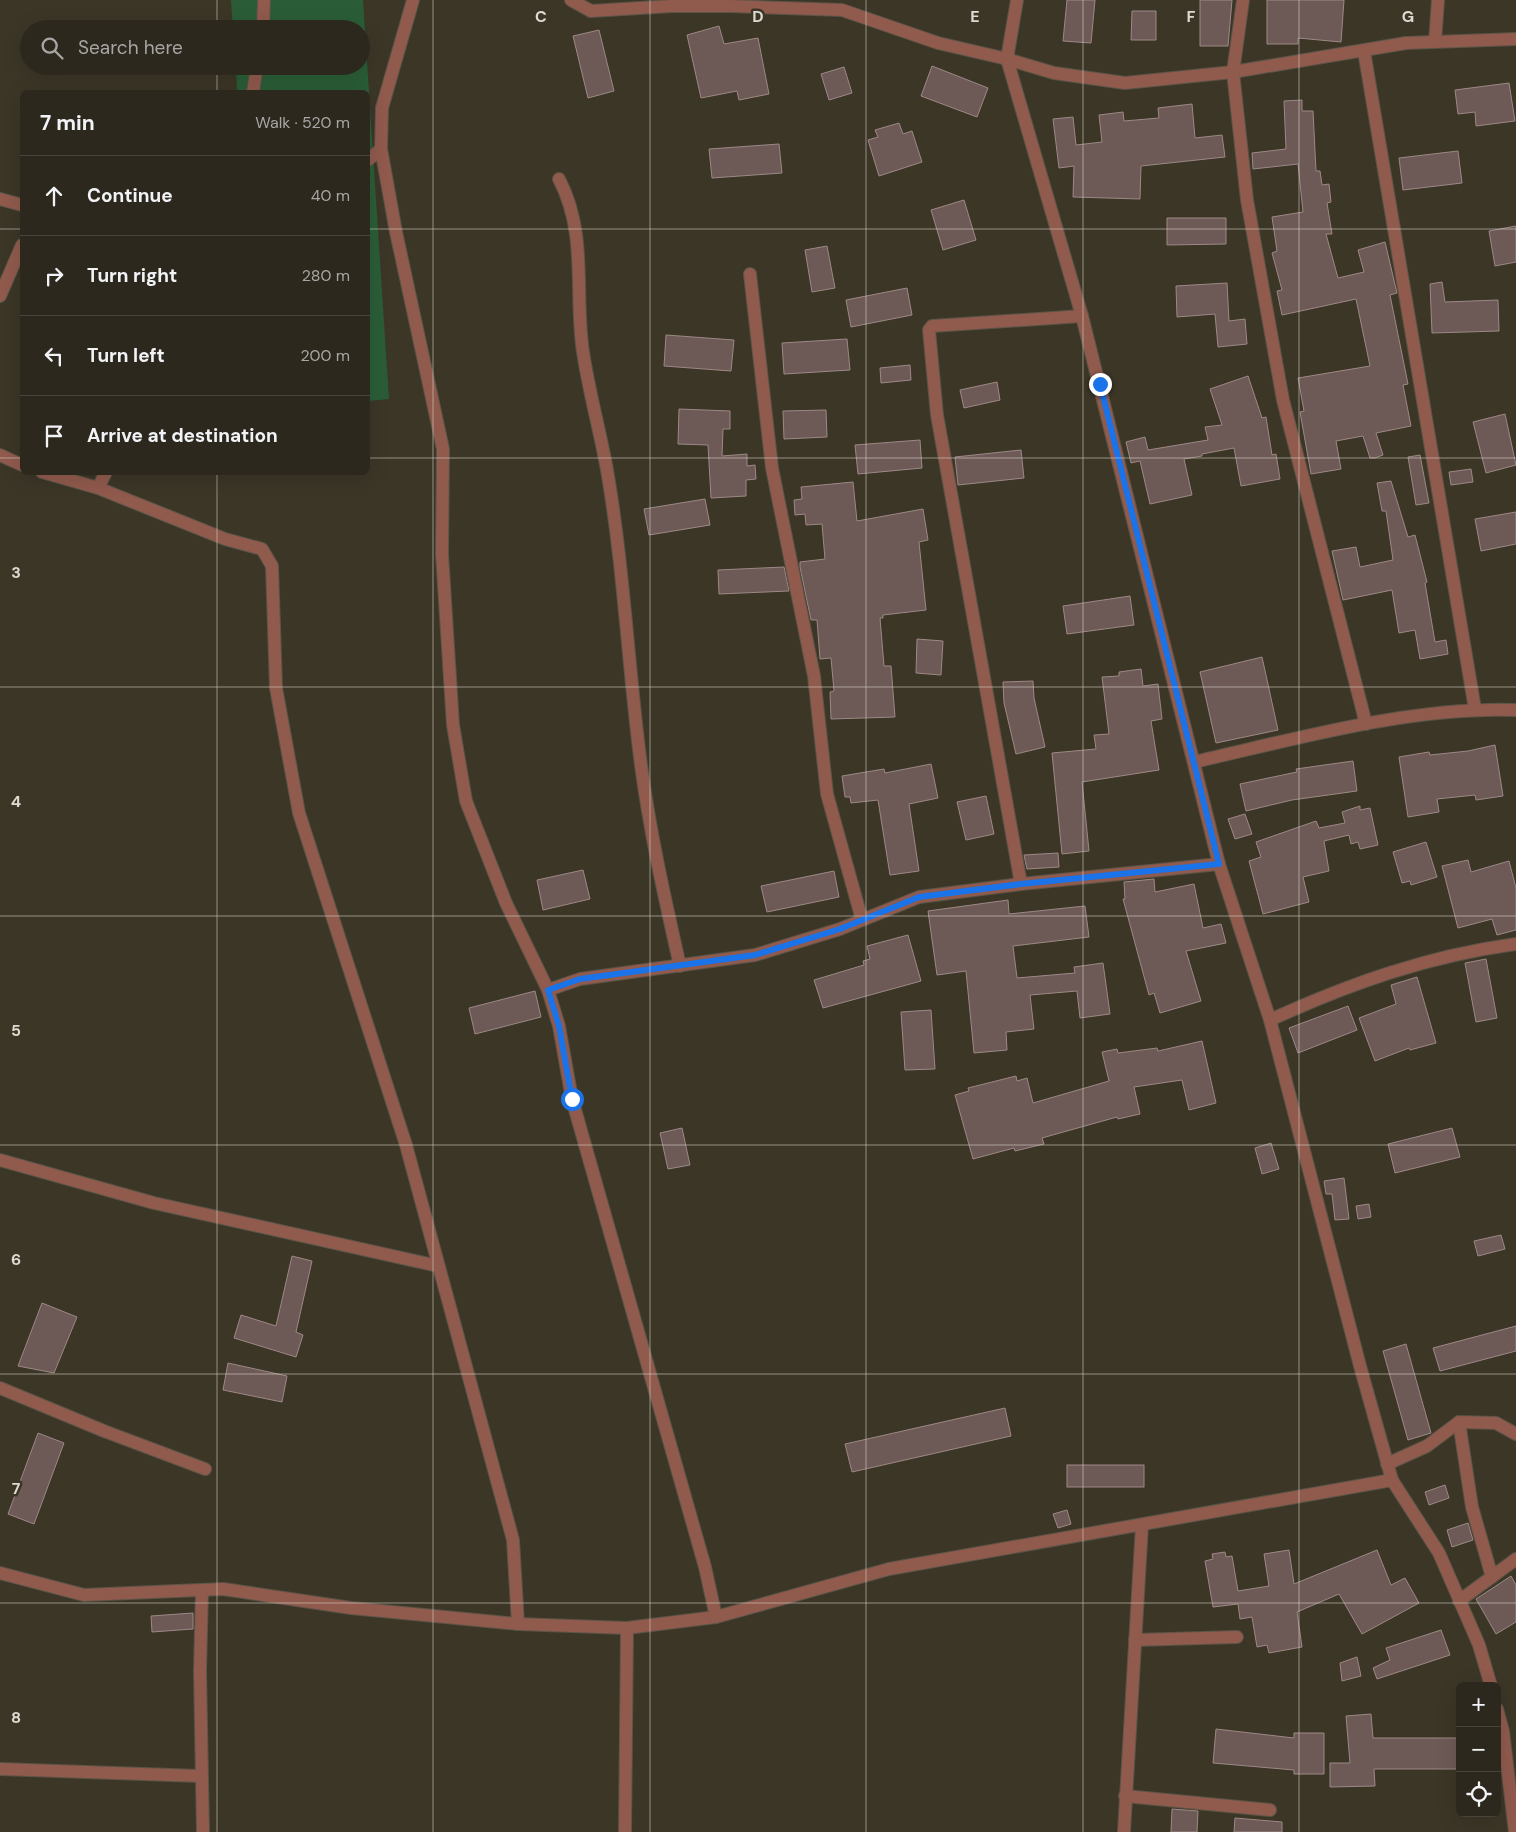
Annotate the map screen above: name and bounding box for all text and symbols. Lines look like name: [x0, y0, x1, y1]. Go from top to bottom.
text: C: [535, 6, 547, 27]
text: D: [752, 6, 764, 27]
text: E: [970, 6, 980, 27]
text: F: [1187, 6, 1196, 27]
text: G: [1402, 6, 1414, 27]
search box: [20, 20, 370, 75]
icon: search: [38, 34, 66, 62]
text: Search here: [78, 35, 183, 60]
text: 7 min: [40, 109, 95, 137]
text: Walk · 520 m: [255, 112, 350, 133]
icon: ahead: [40, 182, 68, 210]
text: Continue: [87, 183, 173, 208]
text: 40 m: [311, 185, 350, 206]
icon: right: [40, 262, 68, 290]
text: Turn right: [87, 263, 177, 288]
text: 280 m: [302, 265, 350, 286]
icon: left: [40, 342, 68, 370]
text: Turn left: [87, 343, 165, 368]
text: 200 m: [301, 345, 350, 366]
route end: [1089, 373, 1112, 396]
icon: arrive: [40, 422, 68, 450]
text: Arrive at destination: [87, 423, 278, 448]
text: 3: [11, 562, 21, 583]
text: 4: [11, 791, 21, 812]
text: 5: [11, 1020, 21, 1041]
route start: [561, 1088, 584, 1111]
text: 6: [11, 1249, 21, 1270]
text: 7: [12, 1478, 21, 1499]
map controls: [1456, 1682, 1501, 1817]
button: +: [1456, 1682, 1501, 1727]
text: 8: [11, 1707, 21, 1728]
button: −: [1456, 1727, 1501, 1772]
button: locate: [1456, 1772, 1501, 1817]

